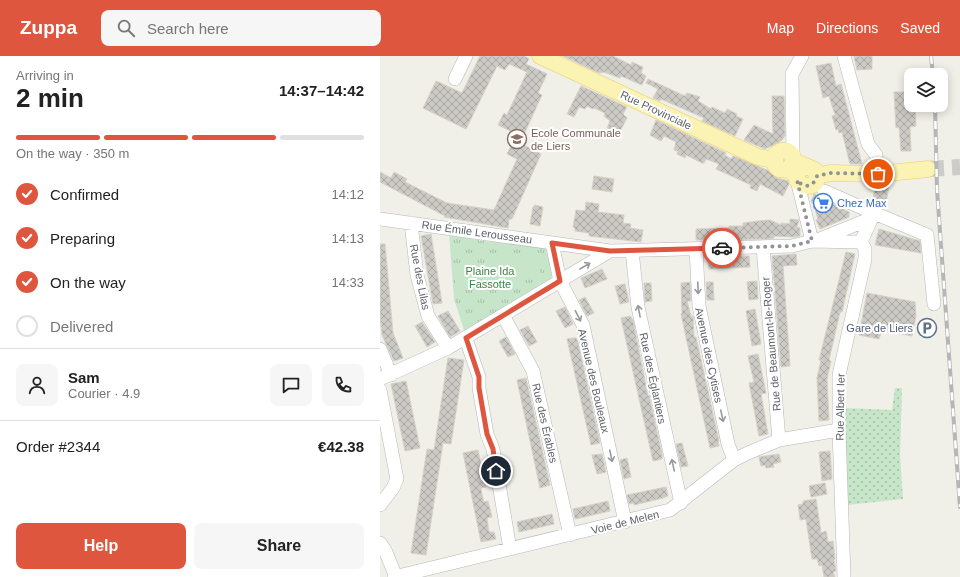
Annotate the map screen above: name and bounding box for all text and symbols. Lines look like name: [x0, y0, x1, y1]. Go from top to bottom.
search box: [101, 10, 381, 46]
text: Zuppa: [20, 17, 77, 38]
icon: search: [115, 17, 137, 39]
text: Search here: [147, 20, 229, 37]
text: Map: [767, 20, 794, 36]
text: Directions: [816, 20, 878, 36]
text: Saved: [900, 20, 940, 36]
text: Arriving in: [16, 68, 74, 83]
map controls: [904, 68, 948, 112]
button: layers: [904, 68, 948, 112]
text: 14:37–14:42: [279, 82, 364, 99]
text: 2 min: [16, 83, 84, 113]
street label: Rue Provinciale: [619, 88, 693, 132]
place label: Ecole Communale de Liers: [531, 127, 621, 152]
school or university icon: Ecole Communale de Liers: [506, 128, 528, 150]
text: On the way · 350 m: [16, 146, 129, 161]
pin: [861, 157, 895, 191]
icon: bag: [867, 163, 889, 185]
icon: check: [16, 183, 38, 205]
text: Confirmed: [50, 186, 119, 203]
text: 14:12: [331, 187, 364, 202]
supermarket icon: Chez Max: [812, 192, 834, 214]
place label: Chez Max: [837, 197, 887, 209]
street label: Rue Émile Lerousseau: [421, 218, 533, 246]
icon: check: [16, 227, 38, 249]
courier: [702, 228, 742, 268]
text: Preparing: [50, 230, 115, 247]
text: 14:13: [331, 231, 364, 246]
icon: car: [711, 237, 733, 259]
street label: Rue des Lilas: [408, 243, 432, 311]
one-way arrow: [579, 262, 591, 270]
park label: Plaine Ida Fassotte: [466, 265, 515, 290]
icon: check: [16, 271, 38, 293]
text: On the way: [50, 274, 126, 291]
text: 14:33: [331, 275, 364, 290]
street label: Rue de Beaumont-le-Roger: [759, 276, 783, 412]
one-way arrow: [694, 281, 702, 294]
one-way arrow: [634, 305, 642, 318]
street label: Avenue des Cytises: [693, 306, 725, 404]
one-way arrow: [574, 310, 582, 322]
parking icon: Gare de Liers: [916, 317, 938, 339]
text: Delivered: [50, 318, 113, 335]
place label: Gare de Liers: [846, 322, 913, 334]
street label: Avenue des Bouleaux: [576, 328, 612, 435]
street label: Rue des Églantiers: [637, 331, 669, 425]
button: person: [16, 364, 58, 406]
button: chat: [270, 364, 312, 406]
button: phone: [322, 364, 364, 406]
text: Sam: [68, 369, 100, 386]
street label: Rue Albert Ier: [833, 373, 847, 441]
street label: Rue des Érables: [530, 382, 560, 464]
text: Courier · 4.9: [68, 386, 140, 401]
one-way arrow: [718, 409, 726, 422]
text: Order #2344: [16, 438, 100, 455]
text: €42.38: [318, 438, 364, 455]
one-way arrow: [607, 449, 615, 462]
pin: [479, 454, 513, 488]
one-way arrow: [668, 459, 676, 472]
icon: home: [485, 460, 507, 482]
street label: Voie de Melen: [590, 508, 660, 536]
button: Help: [16, 523, 186, 569]
button: Share: [194, 523, 364, 569]

